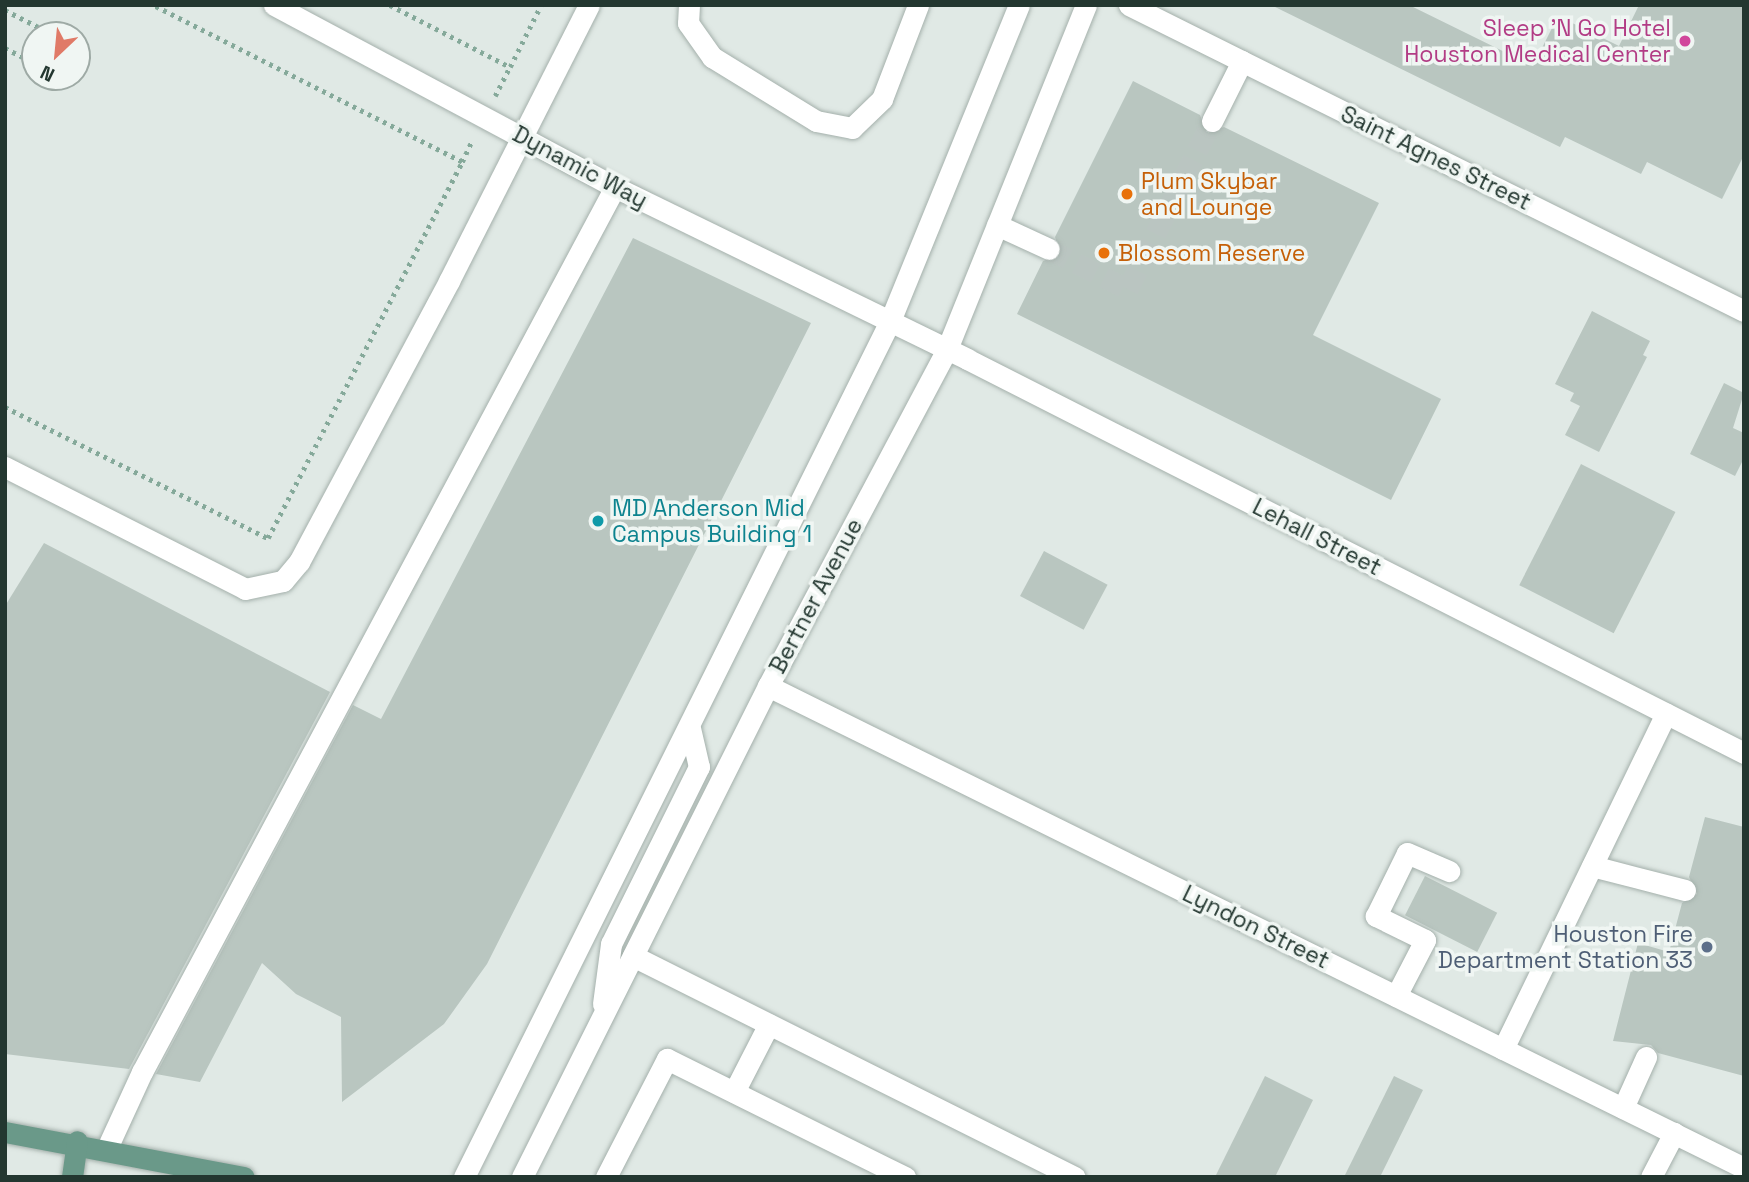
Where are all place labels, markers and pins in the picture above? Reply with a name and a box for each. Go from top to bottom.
place label: Sleep 'N Go Hotel Houston Medical Center [1404,14,1671,68]
marker: Sleep 'N Go Hotel Houston Medical Center [1677,33,1693,49]
place label: Plum Skybar and Lounge [1141,167,1277,221]
marker: Plum Skybar and Lounge [1119,186,1135,202]
place label: Blossom Reserve [1118,239,1305,267]
marker: Blossom Reserve [1096,245,1112,261]
place label: MD Anderson Mid Campus Building 1 [612,494,812,548]
marker: MD Anderson Mid Campus Building 1 [590,513,606,529]
place label: Houston Fire Department Station 33 [1438,920,1693,974]
marker: Houston Fire Department Station 33 [1699,939,1715,955]

